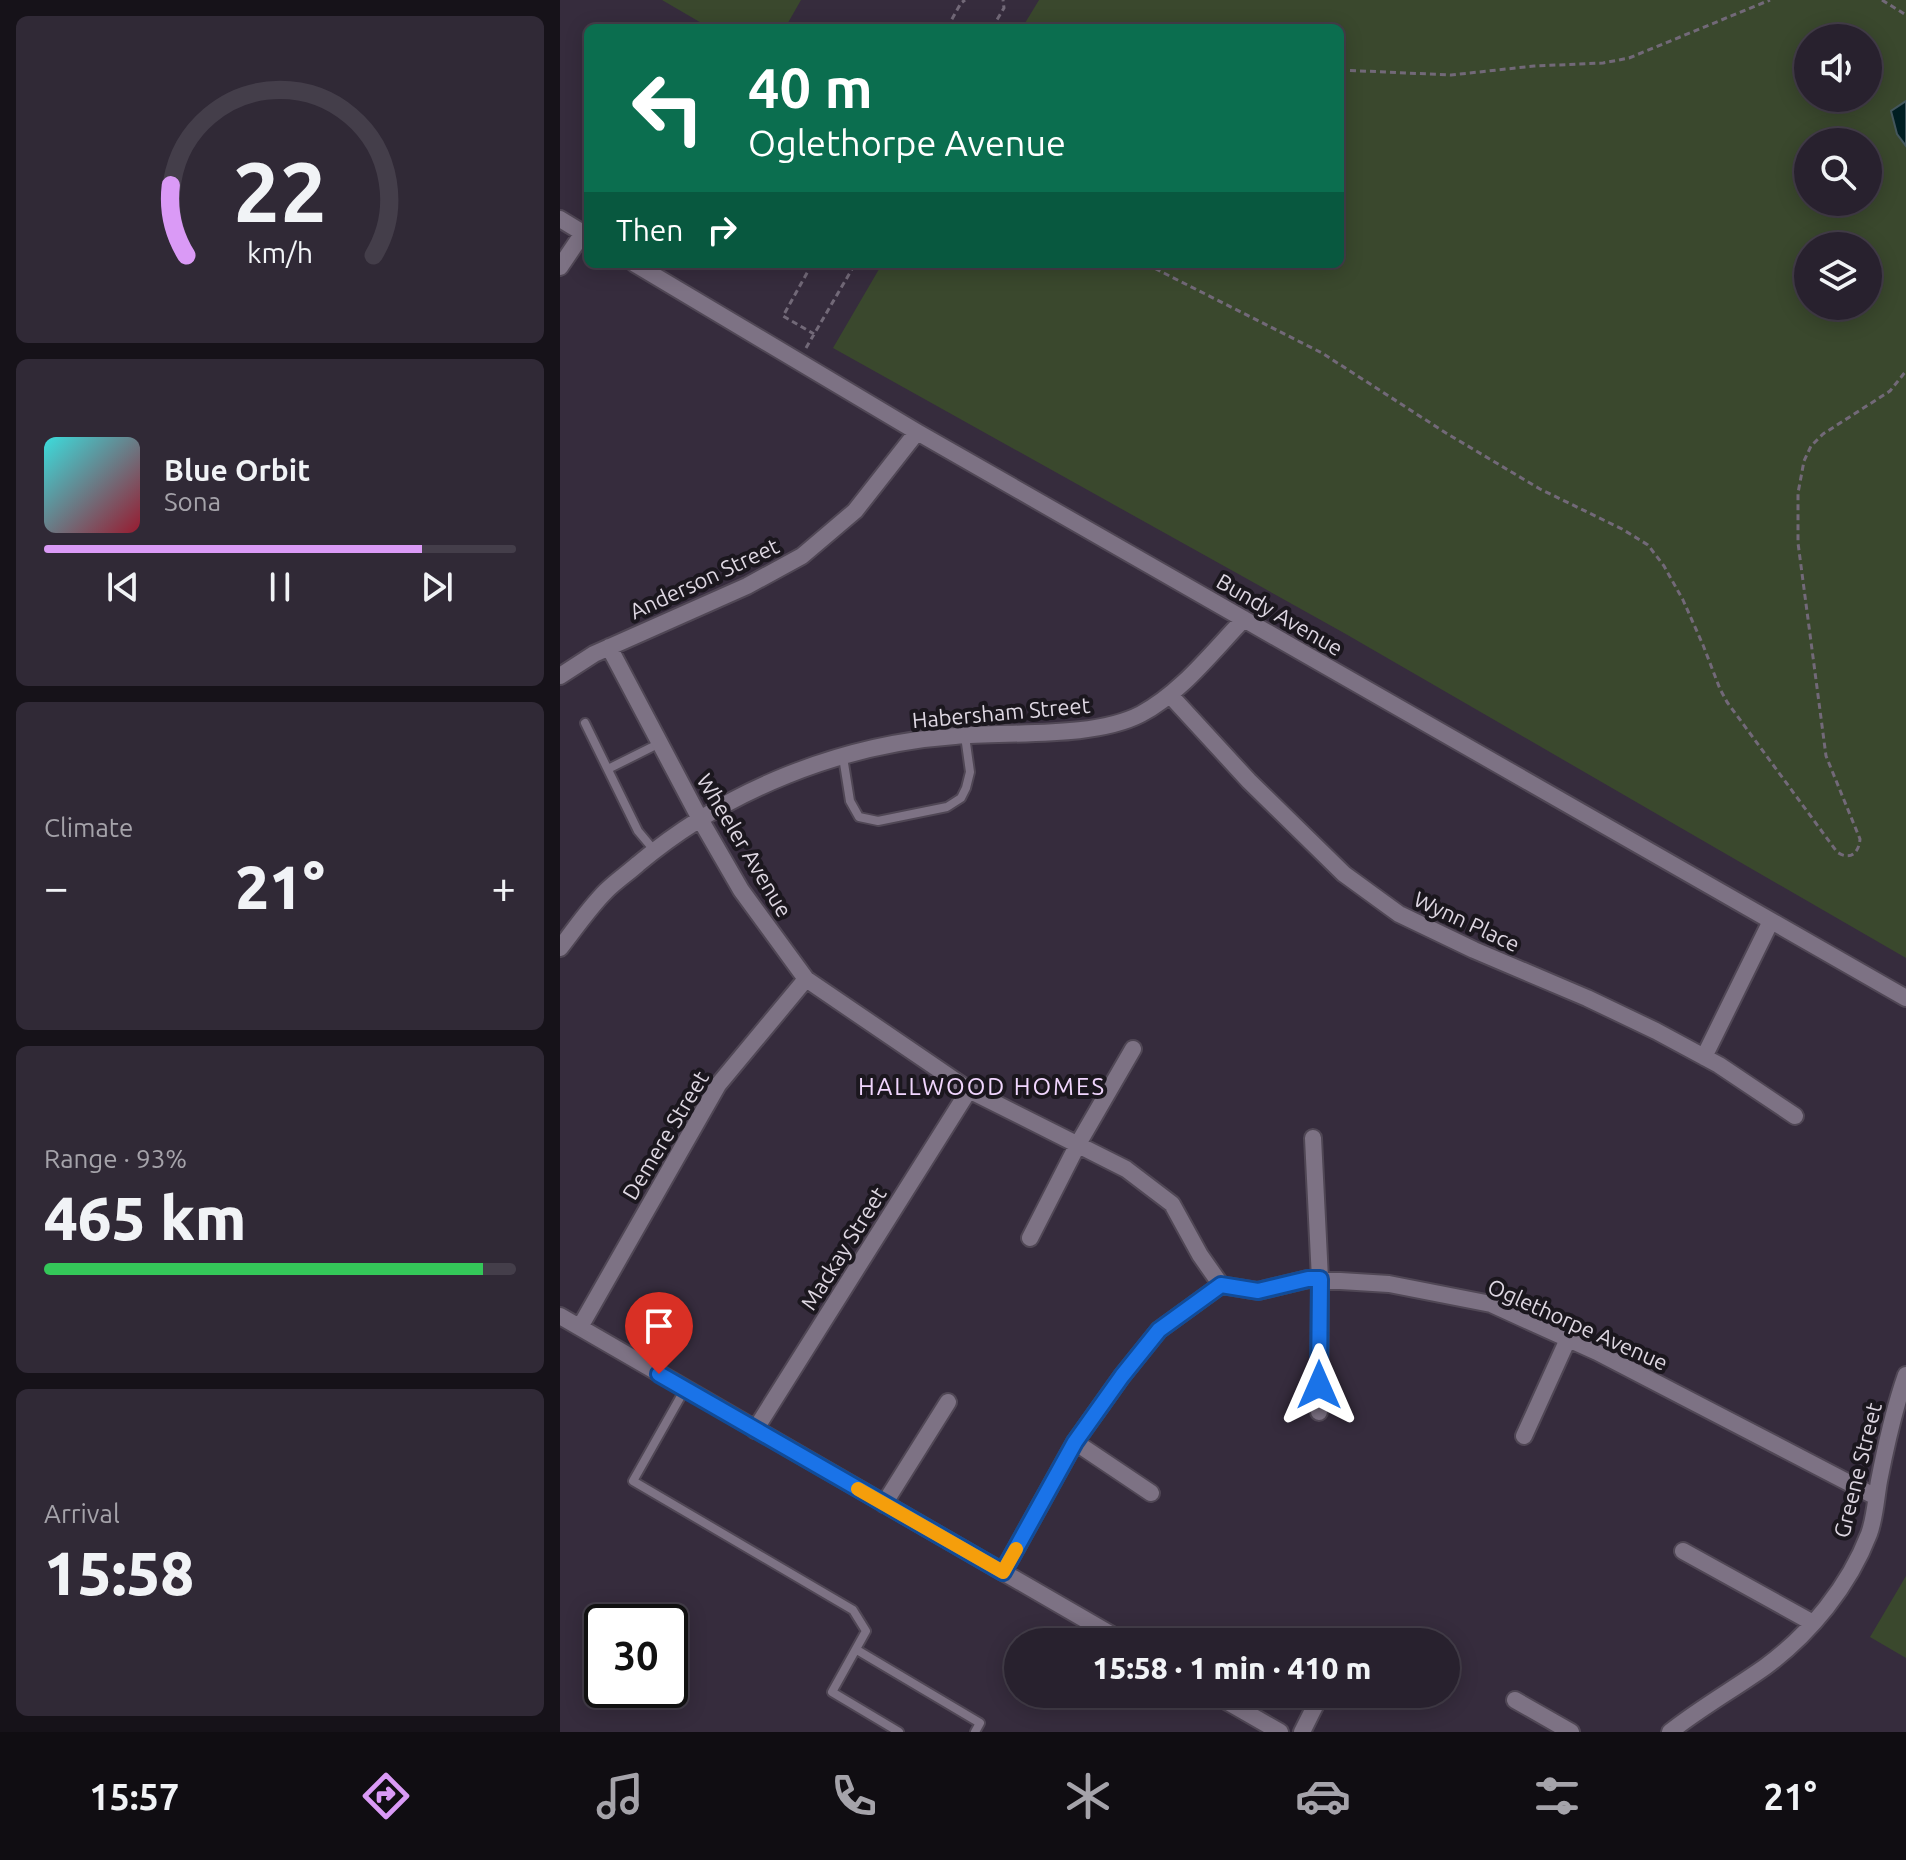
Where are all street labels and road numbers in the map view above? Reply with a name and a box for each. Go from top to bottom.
street label: Anderson Street [625,532,783,623]
street label: Bundy Avenue [1212,568,1348,660]
street label: Habersham Street [911,692,1092,732]
street label: Wheeler Avenue [692,769,798,921]
street label: Wynn Place [1410,886,1524,956]
street label: Demere Street [617,1066,713,1204]
street label: Mackay Street [795,1182,891,1314]
street label: Oglethorpe Avenue [1484,1273,1672,1375]
street label: Greene Street [1828,1400,1886,1540]

